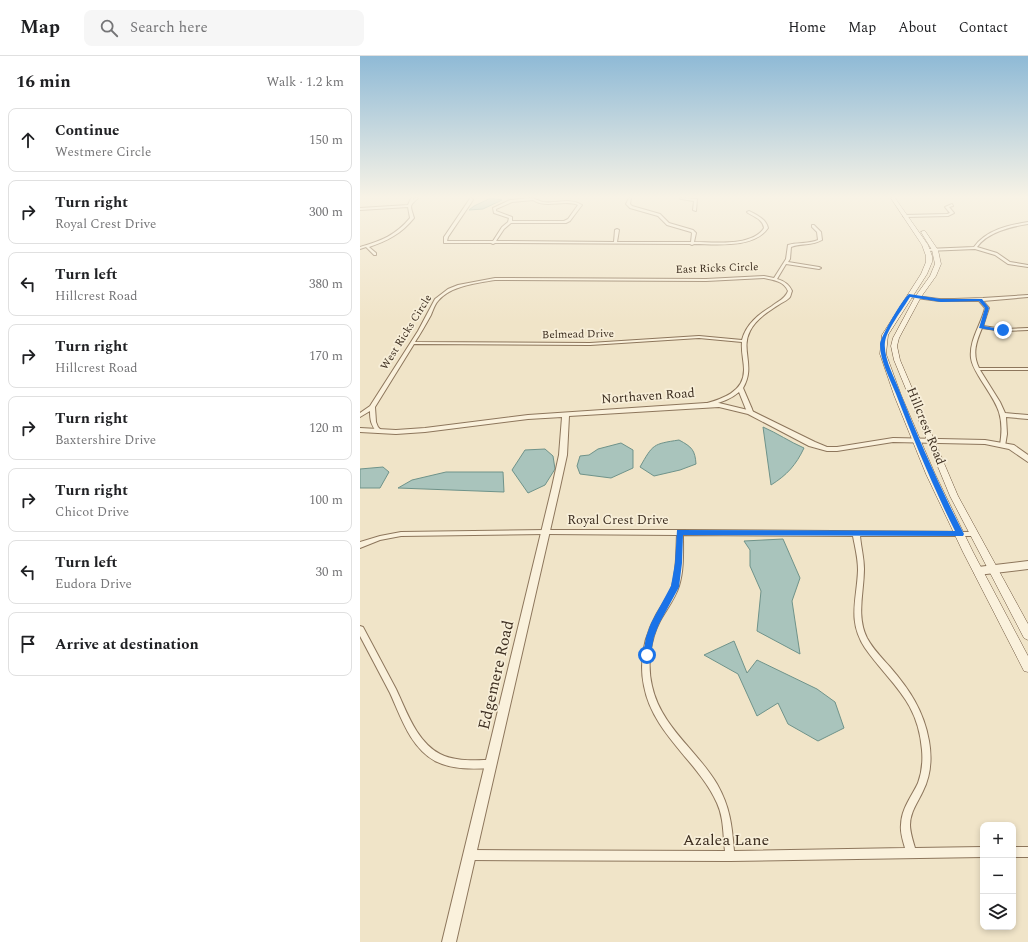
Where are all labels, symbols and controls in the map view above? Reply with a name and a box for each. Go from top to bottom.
search box [84,10,364,46]
text: Map [20,13,60,42]
text: Search here [130,16,208,39]
icon: search [98,17,120,39]
text: Home [788,17,826,38]
text: Map [848,17,876,38]
text: About [898,17,937,38]
text: Contact [959,17,1008,38]
text: 16 min [16,69,71,95]
text: Walk · 1.2 km [266,72,344,92]
text: Continue [55,119,120,142]
icon: ahead [17,129,39,151]
text: 150 m [309,130,343,150]
text: Westmere Circle [55,142,151,162]
text: Turn right [55,191,128,214]
icon: right [17,201,39,223]
text: 300 m [309,202,343,222]
text: Royal Crest Drive [55,214,156,234]
street label: East Ricks Circle [675,258,759,278]
text: Turn left [55,263,117,286]
icon: left [17,273,39,295]
text: 380 m [309,274,343,294]
text: Hillcrest Road [55,286,138,306]
street label: West Ricks Circle [376,291,436,373]
route end [994,321,1012,339]
street label: Belmead Drive [542,325,614,343]
text: Turn right [55,335,128,358]
icon: right [17,345,39,367]
text: 170 m [309,346,343,366]
text: Hillcrest Road [55,358,138,378]
street label: Northaven Road [601,383,695,409]
street label: Hillcrest Road [901,384,951,468]
text: Turn right [55,407,128,430]
icon: right [17,417,39,439]
text: 120 m [309,418,343,438]
text: Baxtershire Drive [55,430,156,450]
text: Turn right [55,479,128,502]
icon: right [17,489,39,511]
text: 100 m [309,490,343,510]
text: Chicot Drive [55,502,129,522]
street label: Royal Crest Drive [567,510,669,530]
text: Turn left [55,551,117,574]
icon: left [17,561,39,583]
text: 30 m [316,562,343,582]
text: Eudora Drive [55,574,132,594]
street label: Edgemere Road [472,618,520,732]
icon: arrive [17,633,39,655]
text: Arrive at destination [55,633,199,656]
route start [638,646,656,664]
map controls [980,822,1016,930]
button: + [980,822,1016,858]
street label: Azalea Lane [683,828,769,852]
button: − [980,858,1016,894]
button: layers [980,894,1016,930]

